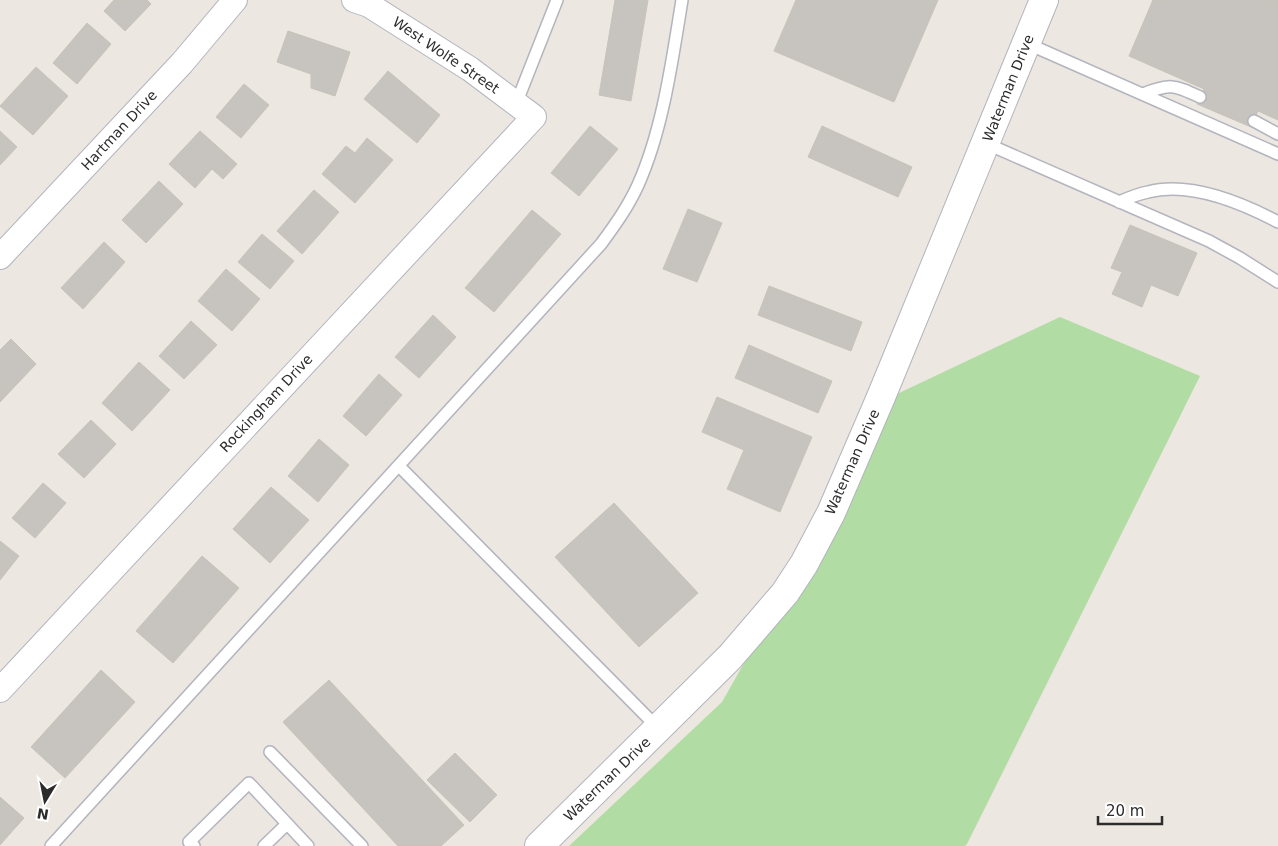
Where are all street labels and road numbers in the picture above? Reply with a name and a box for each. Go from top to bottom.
street label: West Wolfe Street [390,13,503,97]
street label: Waterman Drive [979,32,1037,144]
street label: Hartman Drive [78,87,160,173]
street label: Rockingham Drive [217,351,315,455]
street label: Waterman Drive [822,407,882,517]
street label: Waterman Drive [560,734,654,824]

